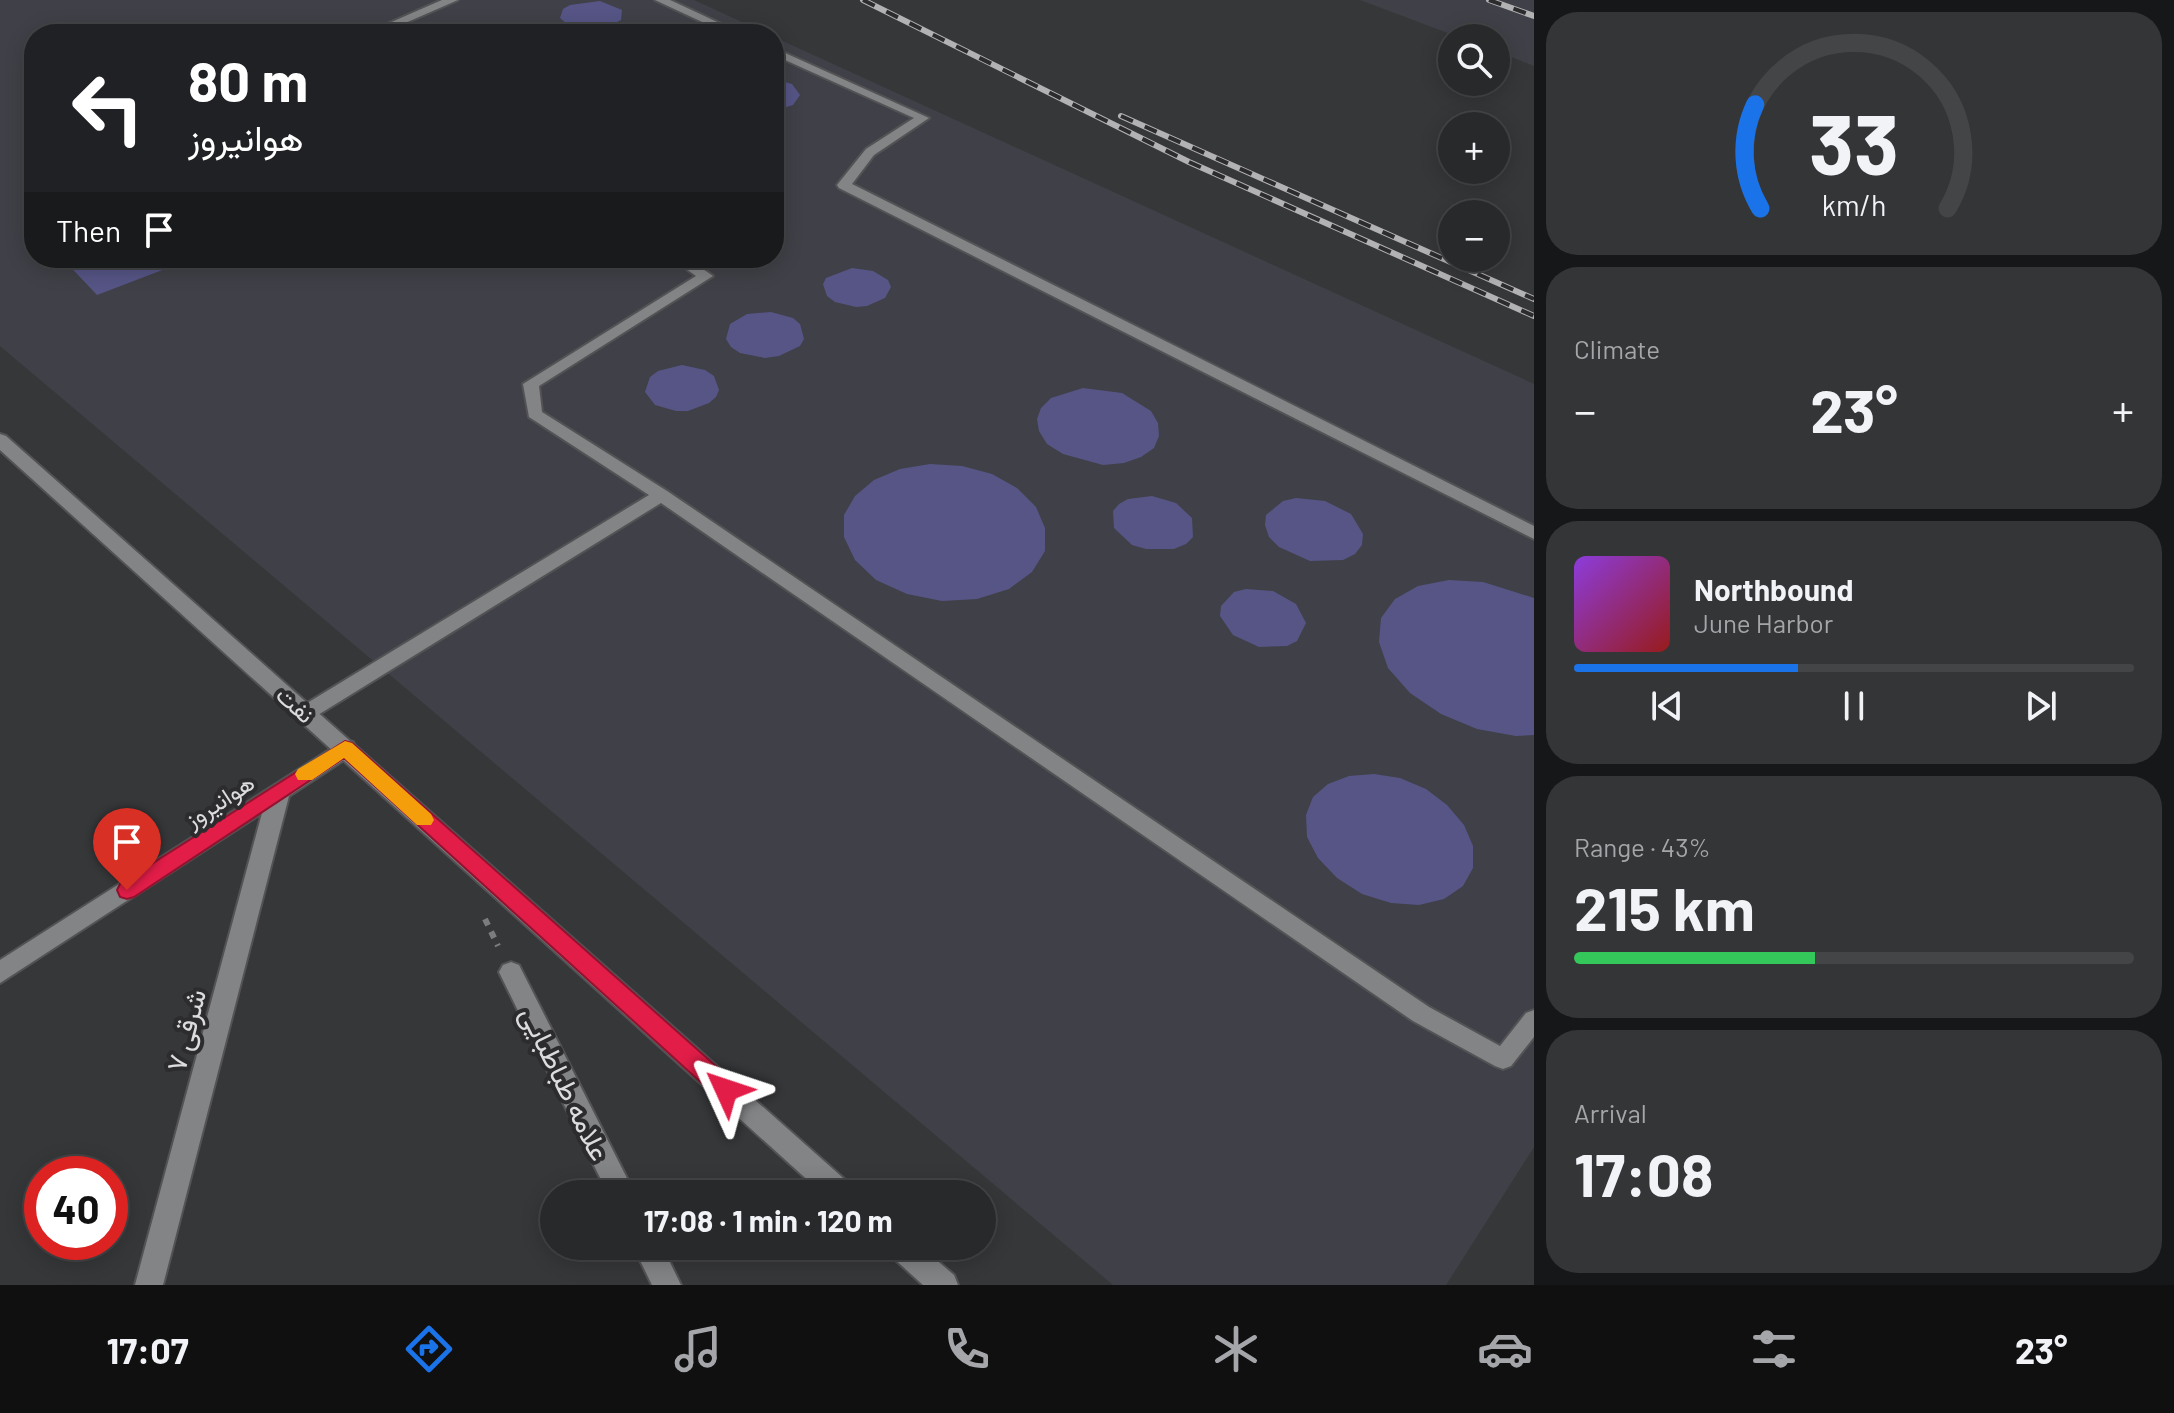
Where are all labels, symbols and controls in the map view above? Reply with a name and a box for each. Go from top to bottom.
map controls [1438,24,1510,272]
button: search [1438,24,1510,96]
text: 80 m [188,46,308,113]
icon: left [56,56,160,160]
text: 33 [1809,92,1899,192]
button: + [1438,112,1510,184]
text: هوانیروز [188,115,304,158]
text: km/h [1822,187,1886,222]
button: − [1438,200,1510,272]
icon: arrive [137,208,181,252]
text: Then [56,212,121,248]
text: Climate [1574,333,1660,364]
text: 23° [1810,373,1898,445]
text: − [1574,383,1596,436]
text: + [2112,383,2134,436]
text: Northbound [1694,571,1853,607]
text: June Harbor [1694,607,1833,638]
street label: نفت [271,679,321,729]
icon: previous [1645,684,1689,728]
icon: pause [1832,684,1876,728]
icon: next [2019,684,2063,728]
street label: هوانیروز [178,767,260,835]
pin [93,808,161,890]
icon: arrive [105,820,149,864]
text: Range · 43% [1574,831,1711,862]
text: 215 km [1574,871,1755,943]
street label: ۷ شرقی [158,985,214,1076]
street label: علامه طباطبایی [513,1000,618,1166]
position arrow [684,1048,768,1132]
text: Arrival [1574,1097,1647,1128]
text: 17:08 [1574,1137,1714,1209]
speed limit sign: 40 [24,1156,128,1260]
text: 17:08 · 1 min · 120 m [643,1202,893,1238]
icon: directions [401,1321,457,1377]
icon: music [670,1321,726,1377]
icon: phone [939,1321,995,1377]
icon: climate [1208,1321,1264,1377]
icon: car [1477,1321,1533,1377]
icon: filters [1746,1321,1802,1377]
text: 17:07 [106,1328,189,1371]
text: 23° [2015,1328,2068,1371]

